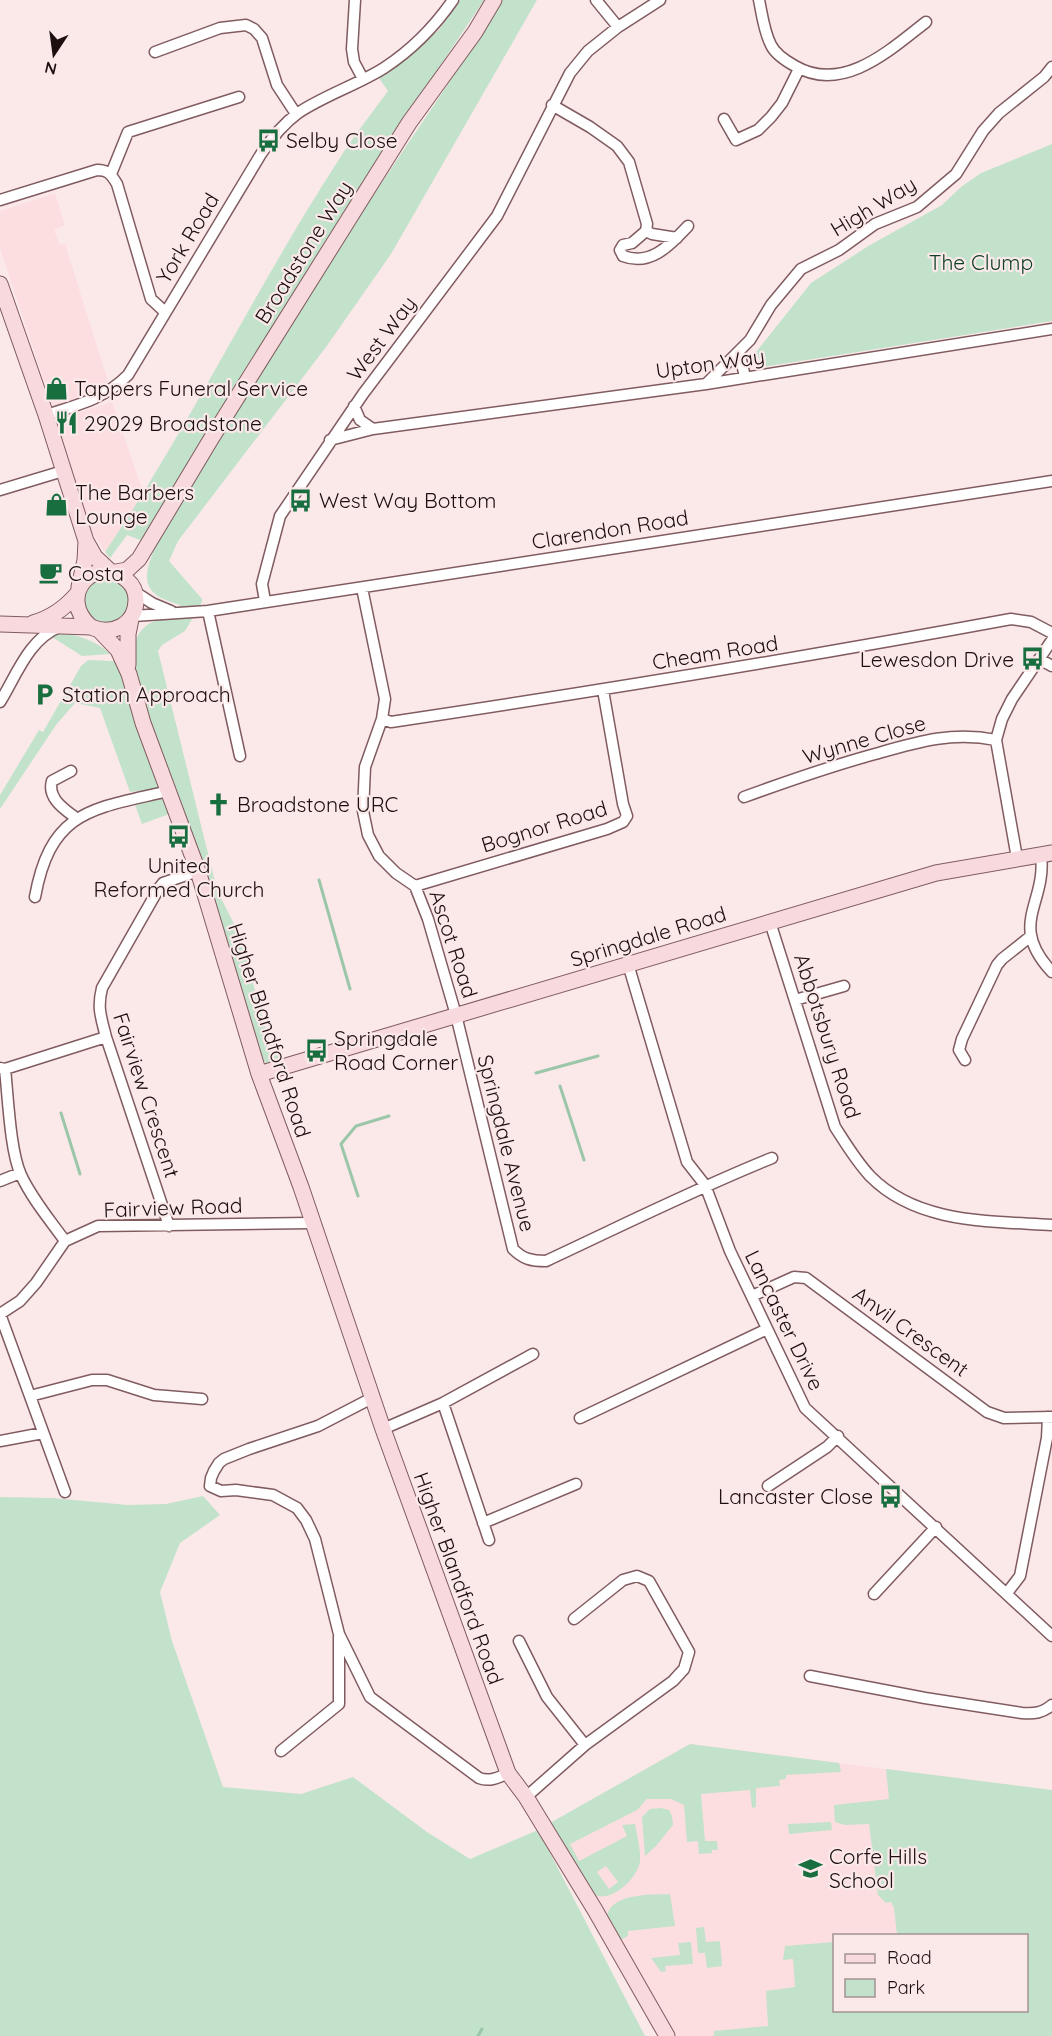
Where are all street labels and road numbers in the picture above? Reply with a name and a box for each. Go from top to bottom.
street label: High Way [826,170,920,242]
street label: Broadstone Way [249,176,357,328]
street label: York Road [150,188,224,288]
street label: West Way [341,291,421,385]
street label: Upton Way [654,342,766,384]
street label: Clarendon Road [530,504,690,554]
street label: Cheam Road [650,629,780,675]
street label: Wynne Close [799,709,929,769]
street label: Bognor Road [478,795,610,857]
street label: Ascot Road [424,887,484,1001]
street label: Springdale Road [567,900,729,972]
street label: Higher Blandford Road [223,919,317,1141]
street label: Abbotsbury Road [789,950,867,1122]
street label: Fairview Crescent [108,1009,186,1181]
street label: Springdale Avenue [472,1052,542,1234]
street label: Fairview Road [103,1192,243,1222]
street label: Lancaster Drive [740,1246,830,1394]
street label: Anvil Crescent [848,1280,974,1382]
street label: Higher Blandford Road [408,1468,510,1688]

